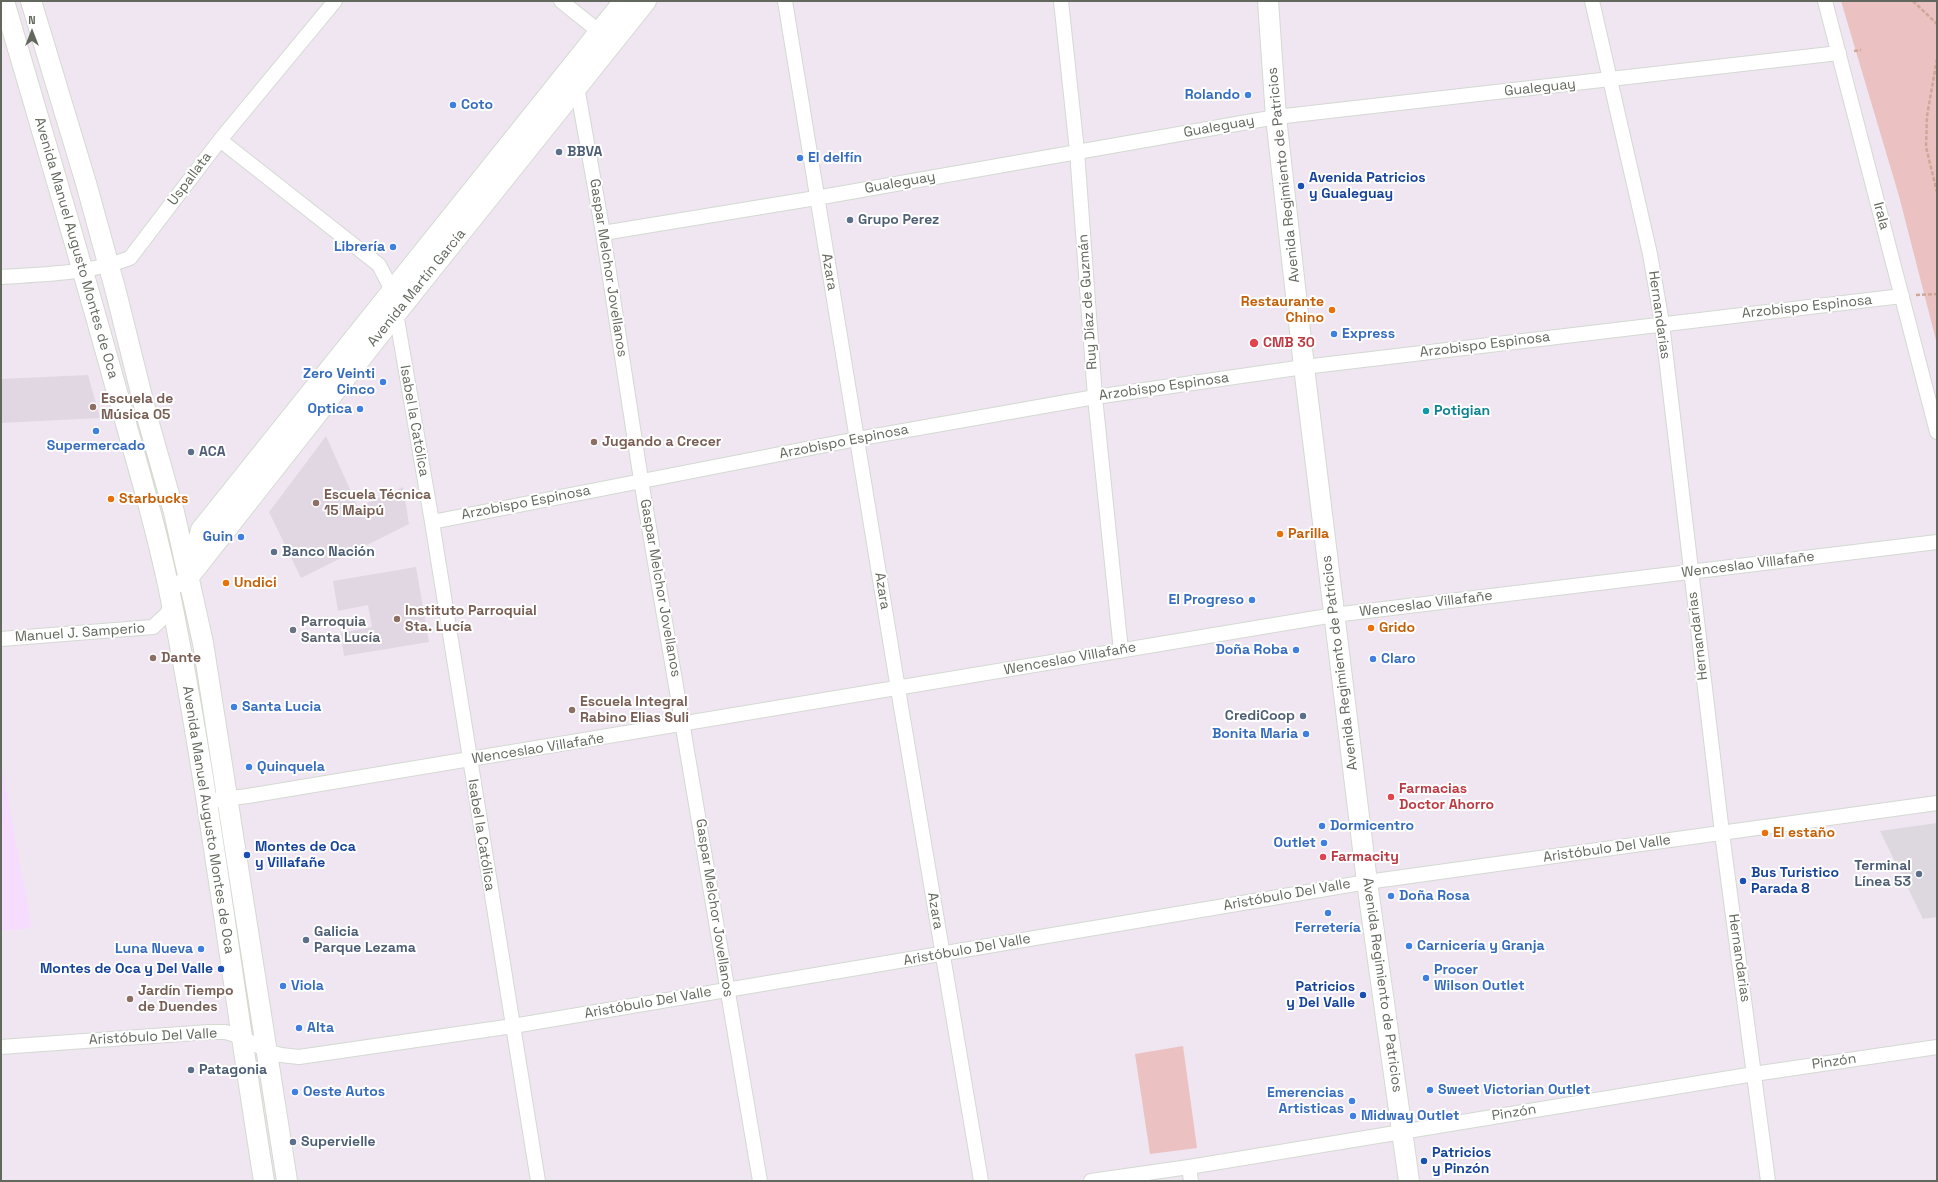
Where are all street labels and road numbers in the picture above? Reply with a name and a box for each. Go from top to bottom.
street label: Avenida Regimiento de Patricios [1264,66,1304,284]
street label: Gualeguay [1504,76,1576,100]
street label: Gualeguay [1182,113,1256,141]
street label: Avenida Manuel Augusto Montes de Oca [31,115,121,381]
street label: Uspallata [164,149,216,209]
street label: Gualeguay [863,169,937,197]
street label: Gaspar Melchor Jovellanos [586,178,630,358]
street label: Irala [1869,200,1893,232]
street label: Avenida Martín García [364,226,470,350]
street label: Ruy Díaz de Guzmán [1075,234,1101,370]
street label: Azara [817,252,841,292]
street label: Hernandarias [1644,270,1674,360]
street label: Arzobispo Espinosa [1741,292,1873,322]
street label: Arzobispo Espinosa [1419,329,1551,361]
street label: Isabel la Católica [396,364,432,478]
street label: Arzobispo Espinosa [1098,370,1230,404]
street label: Arzobispo Espinosa [778,421,910,463]
street label: Arzobispo Espinosa [460,482,592,524]
street label: Gaspar Melchor Jovellanos [636,498,684,678]
street label: Wenceslao Villafañe [1680,548,1816,582]
street label: Avenida Regimiento de Patricios [1318,554,1362,772]
street label: Azara [871,571,893,611]
street label: Wenceslao Villafañe [1358,587,1494,621]
street label: Hernandarias [1684,591,1712,681]
street label: Manuel J. Samperio [14,620,146,646]
street label: Wenceslao Villafañe [1003,639,1137,679]
street label: Avenida Manuel Augusto Montes de Oca [178,685,238,955]
street label: Wenceslao Villafañe [470,730,606,768]
street label: Isabel la Católica [464,778,498,892]
street label: Gaspar Melchor Jovellanos [692,818,736,998]
street label: Aristóbulo Del Valle [1542,832,1672,866]
street label: Aristóbulo Del Valle [1222,876,1352,914]
street label: Avenida Regimiento de Patricios [1359,877,1405,1093]
street label: Azara [923,891,947,931]
street label: Hernandarias [1724,913,1754,1003]
street label: Aristóbulo Del Valle [902,931,1032,969]
street label: Aristóbulo Del Valle [583,984,713,1022]
street label: Aristóbulo Del Valle [88,1025,218,1049]
street label: Pinzón [1811,1051,1857,1073]
street label: Pinzón [1491,1101,1537,1125]

